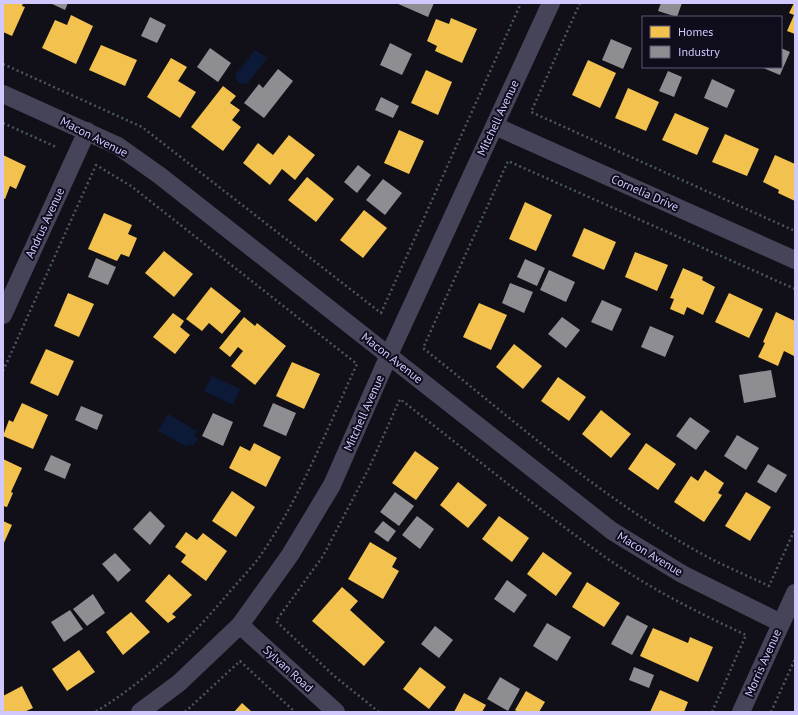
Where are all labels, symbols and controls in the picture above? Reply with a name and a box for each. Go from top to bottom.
legend [642,16,782,68]
text: Homes [678,24,713,39]
text: Industry [678,44,720,59]
street label: Mitchell Avenue [473,77,522,158]
street label: Macon Avenue [58,113,131,160]
street label: Cornelia Drive [609,171,681,214]
street label: Andrus Avenue [22,185,67,260]
street label: Macon Avenue [359,329,426,386]
street label: Mitchell Avenue [340,372,387,453]
street label: Macon Avenue [615,528,686,579]
street label: Morris Avenue [741,627,784,699]
street label: Sylvan Road [260,642,317,695]

